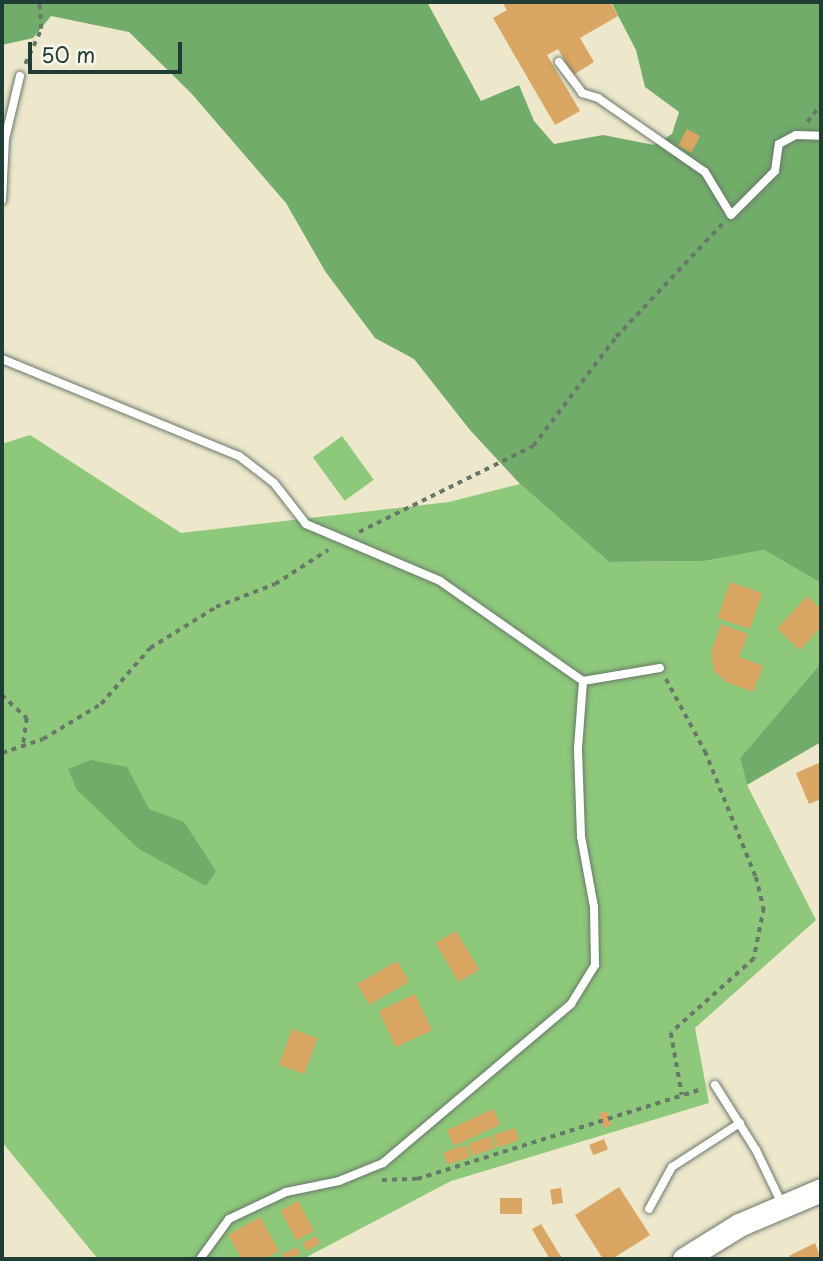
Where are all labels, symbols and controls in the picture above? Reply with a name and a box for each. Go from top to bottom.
scale bar [32,28,186,72]
text: 50 m [41,38,95,70]

